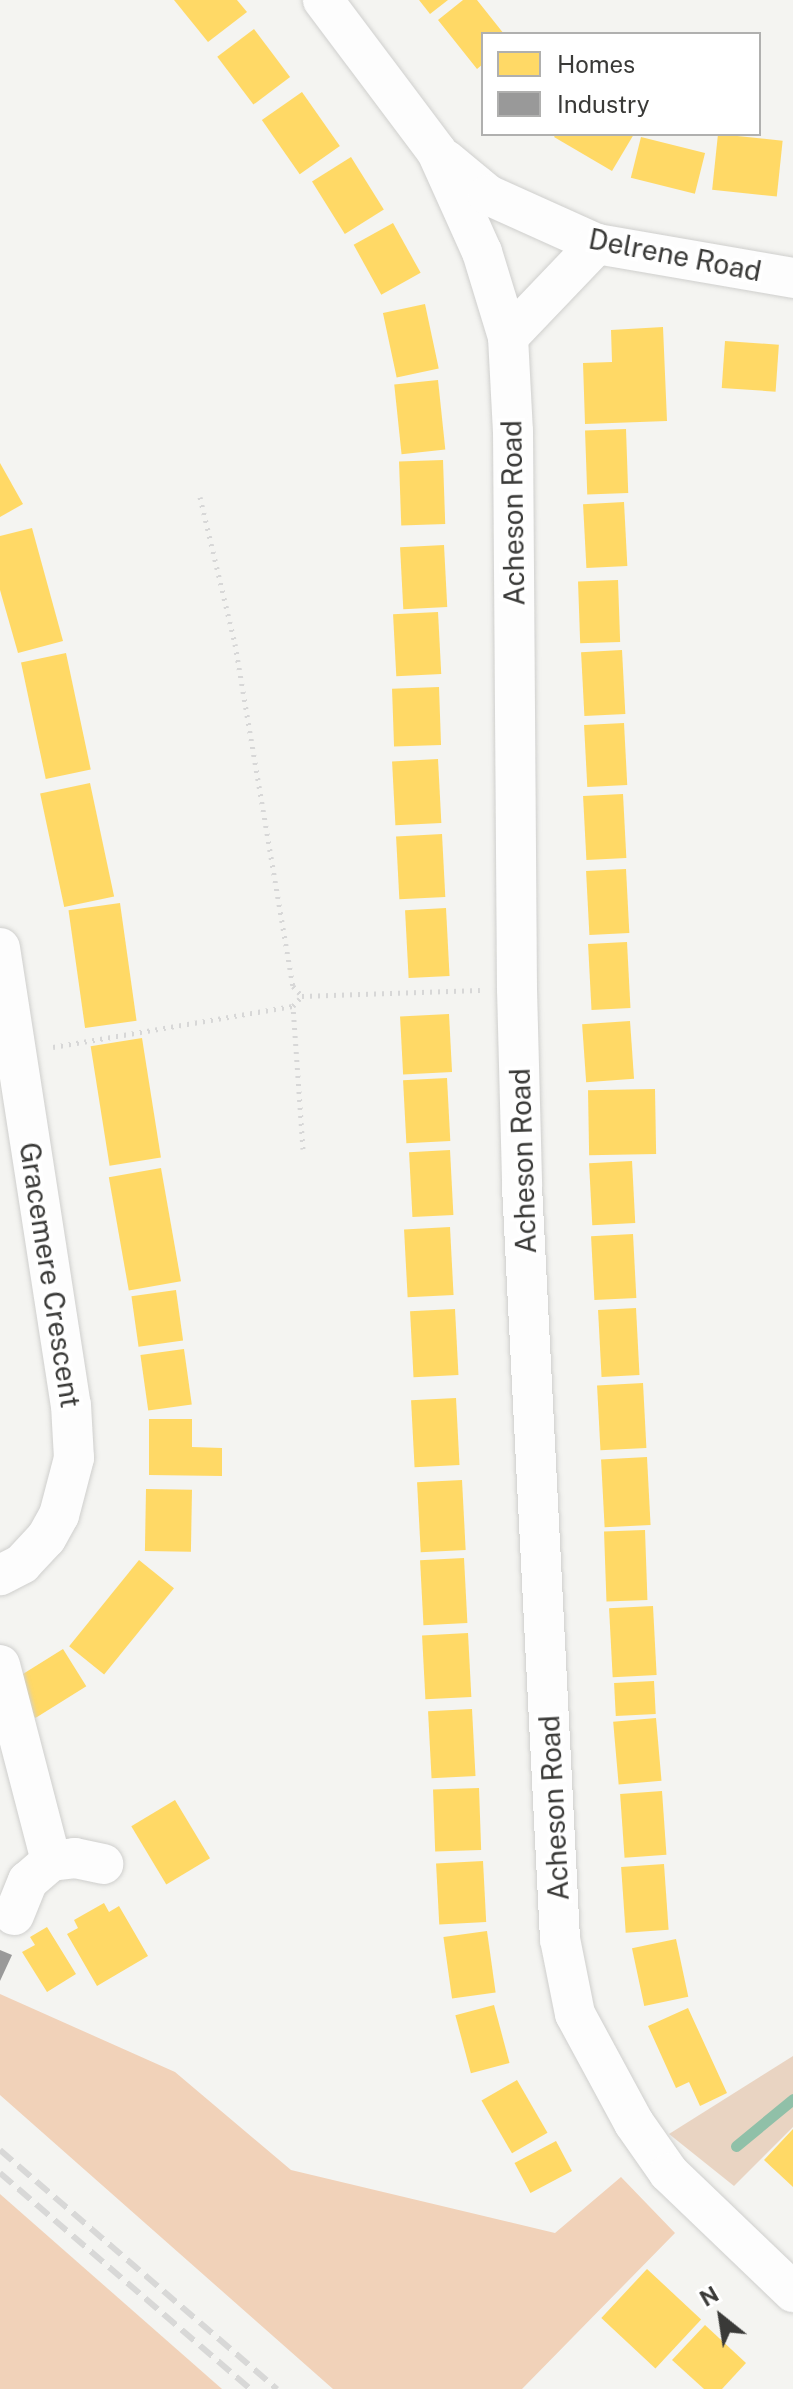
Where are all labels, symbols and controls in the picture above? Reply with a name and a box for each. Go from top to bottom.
legend [481,32,761,136]
text: Homes [557,50,635,78]
text: Industry [557,90,650,118]
street label: Delrene Road [586,222,764,288]
street label: Acheson Road [495,420,531,606]
street label: Acheson Road [503,1068,543,1254]
street label: Gracemere Crescent [12,1140,88,1410]
street label: Acheson Road [532,1714,576,1902]
north arrow [681,2277,761,2357]
text: N [695,2281,723,2312]

